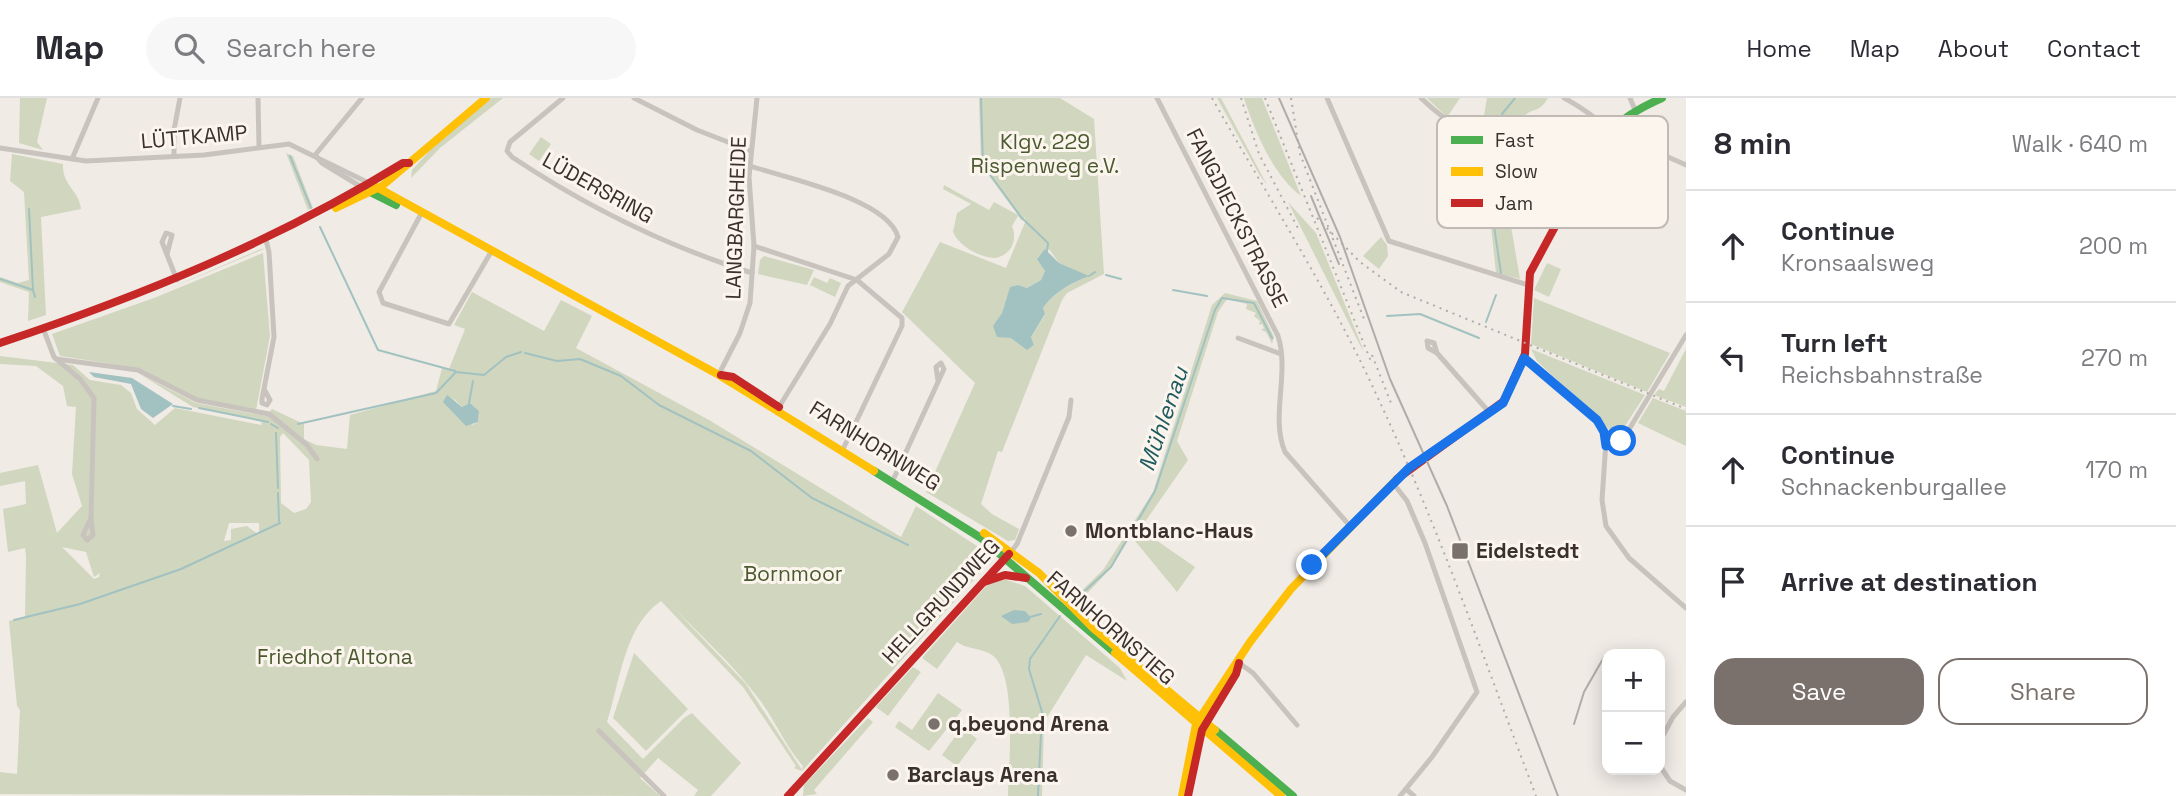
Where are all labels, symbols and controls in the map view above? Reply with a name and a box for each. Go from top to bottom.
search box [146,17,636,80]
text: Map [35,27,104,69]
icon: search [170,29,208,67]
text: Search here [226,31,376,65]
text: Home [1746,33,1812,64]
text: Map [1850,33,1900,64]
text: About [1938,33,2009,64]
text: Contact [2047,33,2141,64]
legend [1437,116,1668,228]
street label: LÜTTKAMP [140,118,248,155]
street label: FANGDIECKSTRASSE [1181,124,1294,312]
text: 8 min [1714,124,1792,163]
park label: Klgv. 229 Rispenweg e.V. [971,128,1119,179]
text: Fast [1495,128,1535,153]
text: Walk · 640 m [2012,129,2148,159]
street label: LANGBARGHEIDE [719,136,752,300]
street label: LÜDERSRING [538,146,659,229]
text: Slow [1495,159,1538,184]
text: Jam [1495,191,1533,216]
text: Continue [1781,214,1895,248]
icon: ahead [1714,227,1752,265]
text: 200 m [2079,231,2148,261]
text: Kronsaalsweg [1781,248,1934,278]
text: Turn left [1781,326,1888,360]
icon: left [1714,339,1752,377]
text: 270 m [2081,343,2148,373]
text: Reichsbahnstraße [1781,360,1983,390]
water label: Mühlenau [1131,362,1195,475]
street label: FARNHORNWEG [805,394,946,497]
route start [1605,425,1636,456]
text: Continue [1781,438,1895,472]
icon: ahead [1714,451,1752,489]
text: 170 m [2085,455,2148,485]
text: Schnackenburgallee [1781,472,2007,502]
place label: Montblanc-Haus [1085,517,1254,544]
marker: Montblanc-Haus [1063,523,1079,539]
street label: HELLGRUNDWEG [876,533,1005,669]
place label: Eidelstedt [1476,537,1579,564]
marker: Eidelstedt [1450,541,1470,561]
route end [1296,549,1327,580]
park label: Bornmoor [743,560,843,587]
icon: arrive [1714,563,1752,601]
street label: FARNHORNSTIEG [1042,565,1181,691]
text: Arrive at destination [1781,565,2038,599]
park label: Friedhof Altona [257,643,413,670]
map controls [1602,649,1665,775]
button: + [1602,649,1665,712]
button: Save [1714,658,1924,725]
button: Share [1938,658,2148,725]
place label: q.beyond Arena [948,710,1109,737]
button: − [1602,712,1665,775]
marker: q.beyond Arena [926,716,942,732]
place label: Barclays Arena [907,761,1058,788]
marker: Barclays Arena [885,767,901,783]

